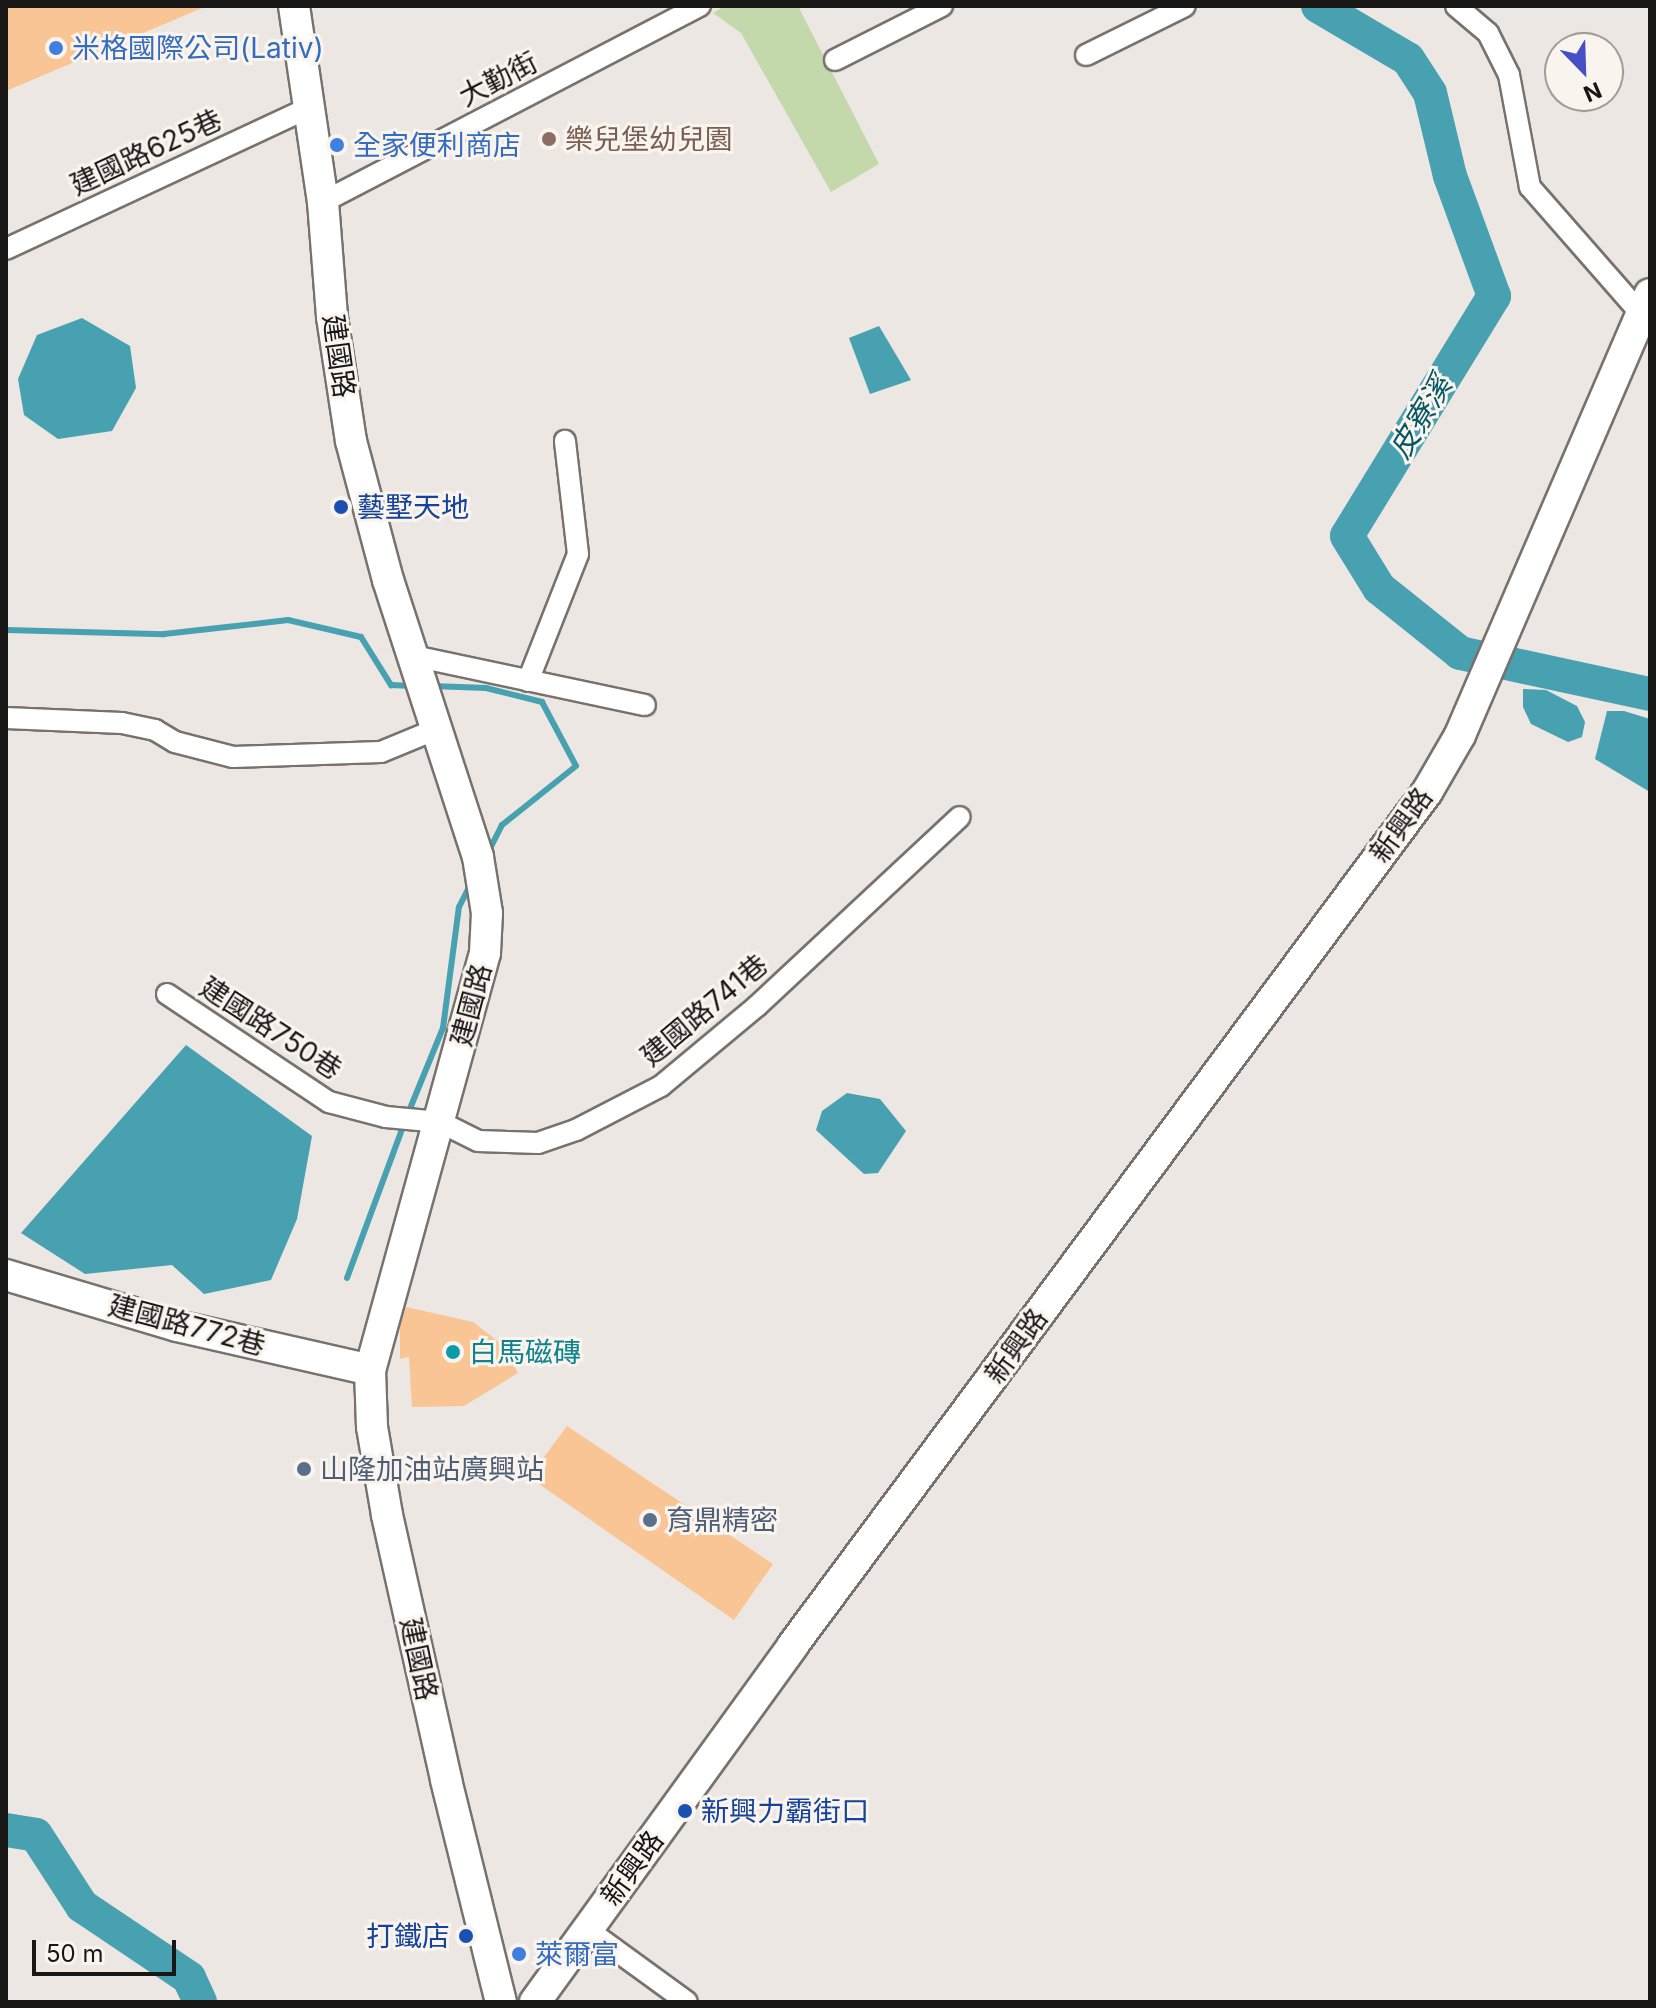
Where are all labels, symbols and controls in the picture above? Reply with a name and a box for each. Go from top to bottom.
place label: 米格國際公司(Lativ) [72,31,324,65]
north arrow [1544,32,1624,112]
marker: 米格國際公司(Lativ) [47,39,65,57]
street label: 大勤街 [453,45,543,113]
text: N [1580,77,1605,107]
street label: 建國路625巷 [65,102,227,202]
place label: 樂兒堡幼兒園 [565,122,733,156]
place label: 全家便利商店 [353,128,521,162]
marker: 樂兒堡幼兒園 [540,130,558,148]
marker: 全家便利商店 [328,136,346,154]
street label: 建國路 [317,312,361,400]
water label: 皮寮溪 [1381,369,1459,465]
place label: 藝墅天地 [357,490,469,524]
marker: 藝墅天地 [332,498,350,516]
street label: 新興路 [1363,781,1439,869]
street label: 建國路741巷 [634,947,774,1073]
street label: 建國路 [444,960,498,1050]
street label: 建國路750巷 [194,970,348,1086]
street label: 建國路772巷 [105,1288,269,1362]
street label: 新興路 [978,1302,1054,1390]
place label: 白馬磁磚 [469,1335,581,1369]
marker: 白馬磁磚 [444,1343,462,1361]
place label: 山隆加油站廣興站 [320,1452,544,1486]
marker: 山隆加油站廣興站 [295,1460,313,1478]
place label: 育鼎精密 [666,1503,778,1537]
marker: 育鼎精密 [641,1511,659,1529]
street label: 建國路 [394,1614,444,1704]
place label: 新興力霸街口 [701,1794,869,1828]
marker: 新興力霸街口 [676,1802,694,1820]
street label: 新興路 [594,1824,670,1912]
place label: 打鐵店 [366,1919,450,1953]
scale bar [36,1924,180,1974]
marker: 打鐵店 [457,1927,475,1945]
place label: 萊爾富 [535,1937,619,1971]
text: 50 m [46,1939,104,1968]
marker: 萊爾富 [510,1945,528,1963]

